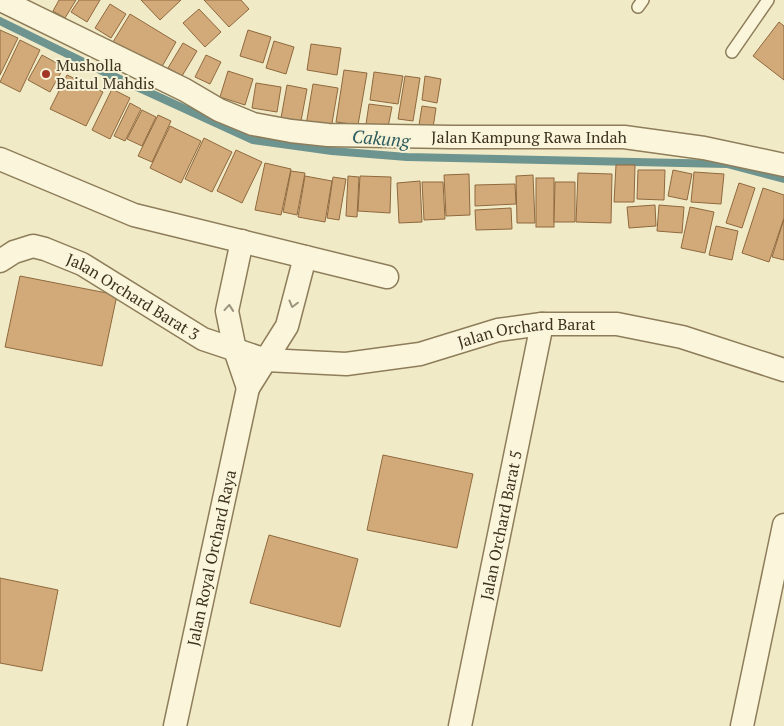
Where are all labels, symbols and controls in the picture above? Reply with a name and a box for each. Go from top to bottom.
place label: Musholla Baitul Mahdis [56,54,155,94]
marker: Musholla Baitul Mahdis [40,68,52,80]
water label: Cakung [351,124,412,153]
street label: Jalan Kampung Rawa Indah [431,126,628,148]
street label: Jalan Orchard Barat 3 [63,248,204,345]
one-way arrow [288,300,299,309]
one-way arrow [223,303,234,311]
street label: Jalan Orchard Barat [455,313,596,353]
street label: Jalan Orchard Barat 5 [475,448,527,602]
street label: Jalan Royal Orchard Raya [182,468,241,648]

